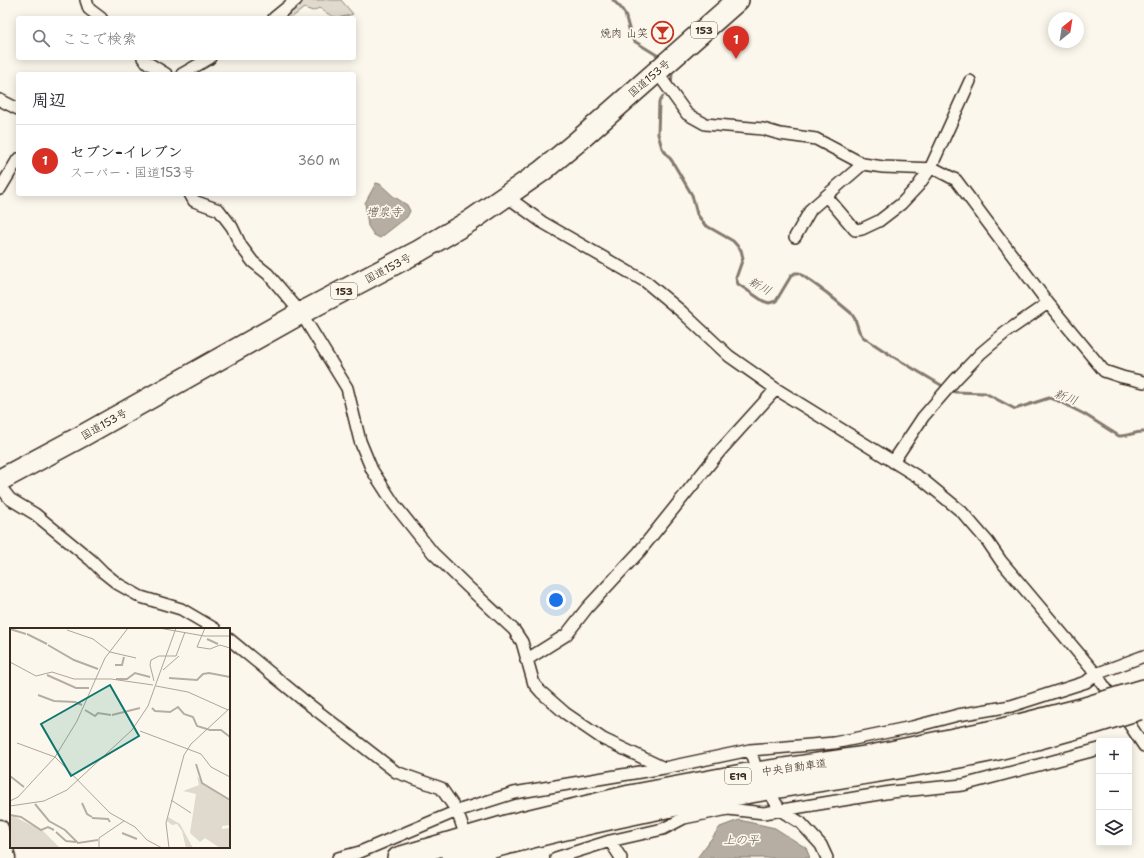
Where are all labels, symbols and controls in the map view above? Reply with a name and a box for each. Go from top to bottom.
north arrow [1048,12,1084,48]
search box [16,16,356,60]
bar icon: 焼肉 山笑 [650,20,676,46]
road number: 153 [691,22,717,38]
place label: 焼肉 山笑 [600,26,648,41]
pin: 1 [723,26,749,59]
icon: search [30,27,52,49]
text: ここで検索 [62,29,137,49]
street label: 国道153号 [625,56,674,101]
text: 周辺 [32,89,66,111]
text: セブン-イレブン [70,142,183,162]
text: 1 [42,152,48,169]
text: 360 m [298,152,340,169]
text: スーパー · 国道153号 [70,164,195,181]
water label: 増泉寺 [366,204,403,220]
street label: 国道153号 [362,250,414,287]
water label: 新川 [746,273,774,299]
road number: 153 [331,283,357,299]
water label: 新川 [1052,385,1080,409]
street label: 国道153号 [78,405,130,444]
your location [546,590,566,610]
inset map [10,628,230,848]
map controls [1096,738,1132,846]
button: + [1096,738,1132,774]
street label: 中央自動車道 [760,755,828,780]
road number: E19 [725,768,751,784]
button: − [1096,774,1132,810]
button: layers [1096,810,1132,846]
water label: 上の平 [723,832,760,848]

